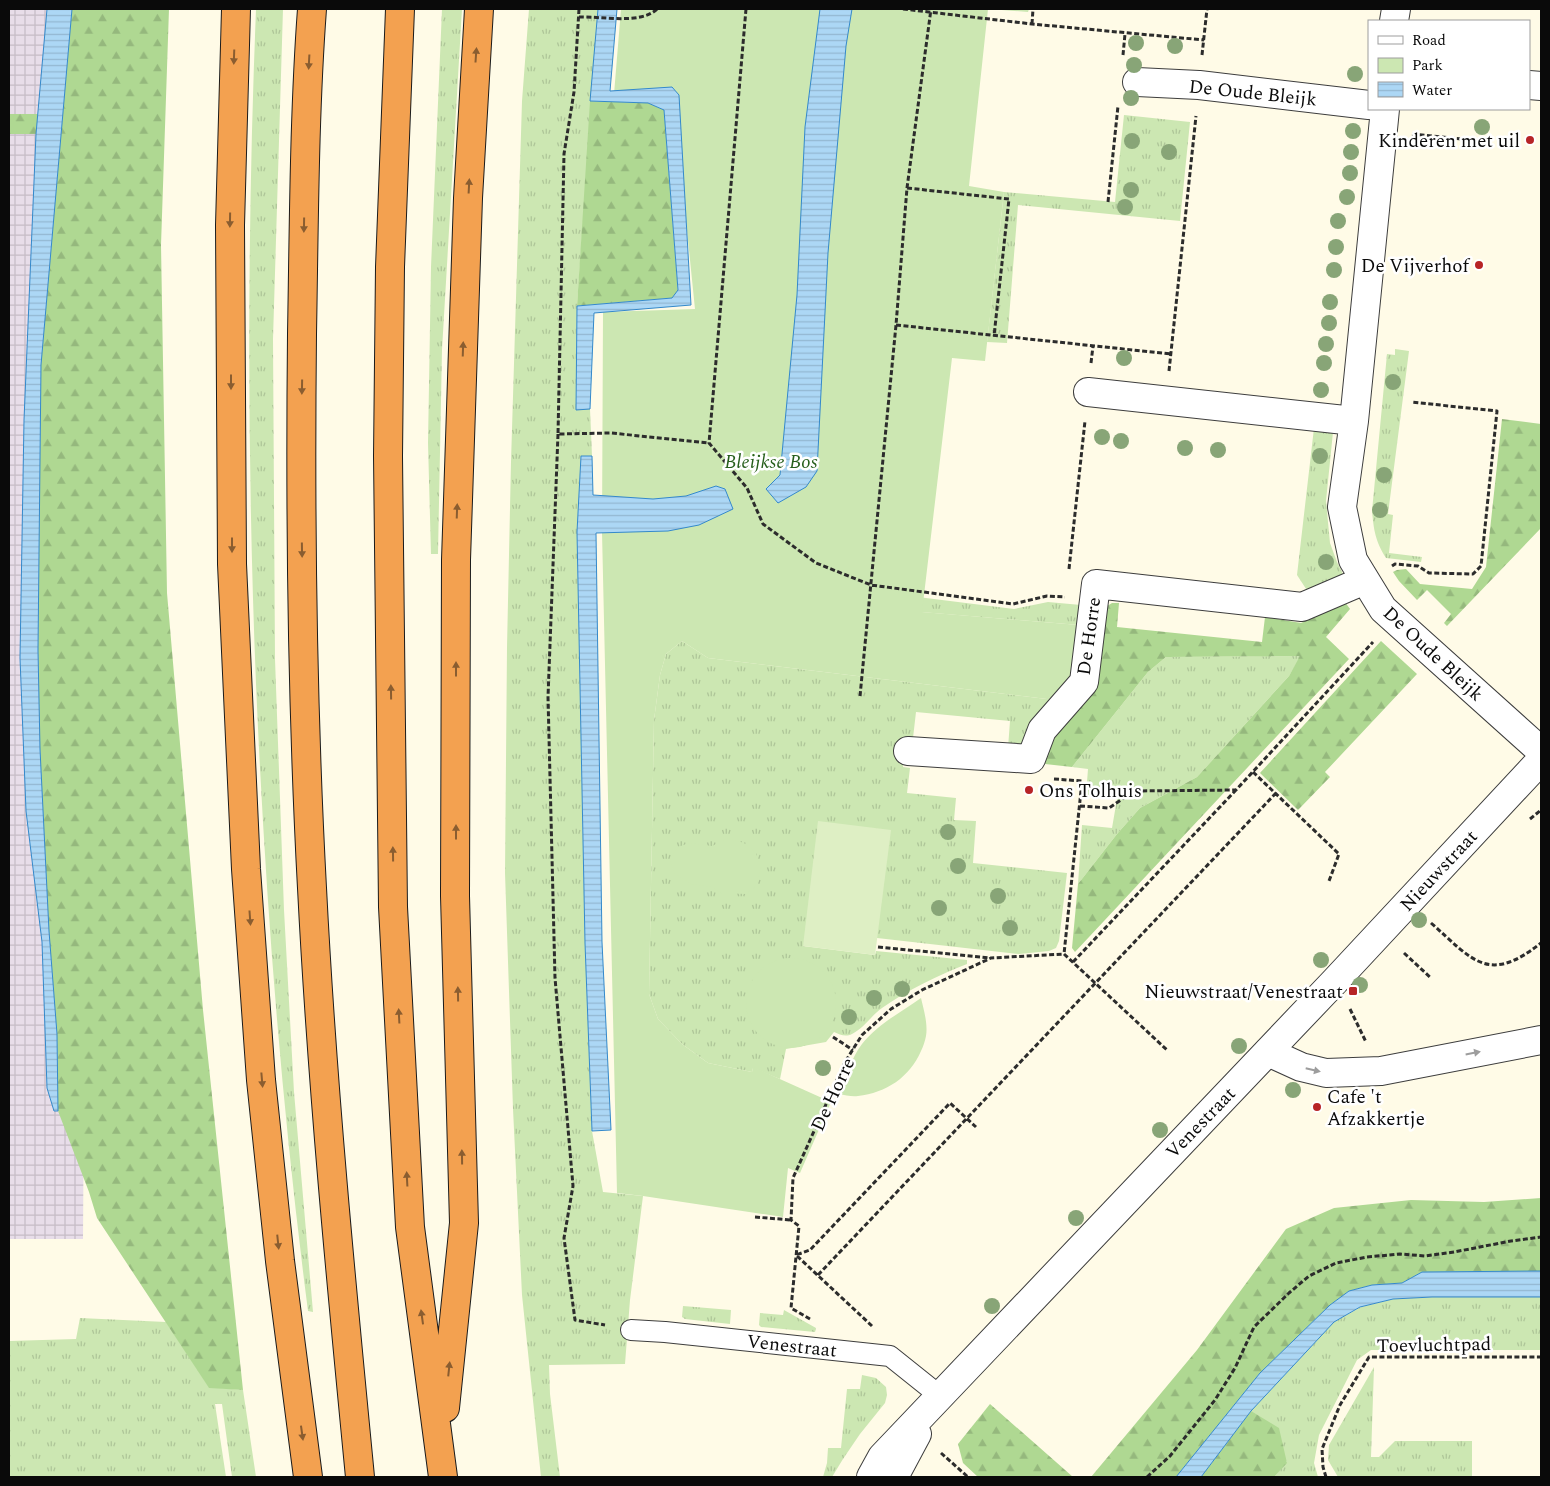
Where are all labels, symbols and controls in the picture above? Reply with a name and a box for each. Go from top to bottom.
legend [1368,20,1530,110]
text: Road [1412,29,1446,52]
one-way arrow [473,46,481,62]
one-way arrow [230,50,238,66]
one-way arrow [305,54,313,70]
text: Park [1412,54,1443,77]
street label: De Oude Bleijk [1187,72,1319,115]
text: Water [1412,79,1452,102]
place label: Kinderen met uil [1378,127,1520,156]
marker: Kinderen met uil [1524,134,1536,146]
one-way arrow [465,178,473,194]
one-way arrow [226,212,234,228]
one-way arrow [300,217,308,233]
place label: De Vijverhof [1361,252,1470,281]
marker: De Vijverhof [1473,259,1485,271]
one-way arrow [459,341,467,357]
one-way arrow [227,375,235,391]
one-way arrow [297,379,305,395]
park label: Bleijkse Bos [725,448,818,477]
one-way arrow [454,503,462,519]
one-way arrow [228,537,236,553]
one-way arrow [298,542,306,558]
street label: De Horre [1070,595,1109,677]
street label: De Oude Bleijk [1376,600,1490,709]
one-way arrow [452,661,460,677]
one-way arrow [387,683,395,699]
place label: Ons Tolhuis [1039,777,1142,806]
marker: Ons Tolhuis [1023,784,1035,796]
one-way arrow [452,823,460,839]
street label: Nieuwstraat [1393,823,1485,919]
one-way arrow [388,846,396,862]
one-way arrow [246,910,254,926]
place label: Nieuwstraat/Venestraat [1144,978,1343,1007]
marker: Nieuwstraat/Venestraat [1347,985,1359,997]
one-way arrow [454,986,462,1002]
one-way arrow [394,1008,402,1024]
one-way arrow [1465,1049,1481,1057]
street label: De Horre [804,1053,863,1136]
one-way arrow [1305,1066,1320,1074]
one-way arrow [258,1072,266,1088]
street label: Venestraat [1159,1080,1243,1166]
place label: Cafe 't Afzakkertje [1327,1083,1425,1134]
marker: Cafe 't Afzakkertje [1311,1101,1323,1113]
one-way arrow [458,1148,466,1164]
one-way arrow [403,1170,411,1186]
one-way arrow [274,1234,282,1250]
one-way arrow [418,1309,426,1325]
street label: Venestraat [745,1327,839,1366]
street label: Toevluchtpad [1376,1330,1492,1361]
one-way arrow [445,1360,453,1376]
one-way arrow [298,1425,306,1441]

